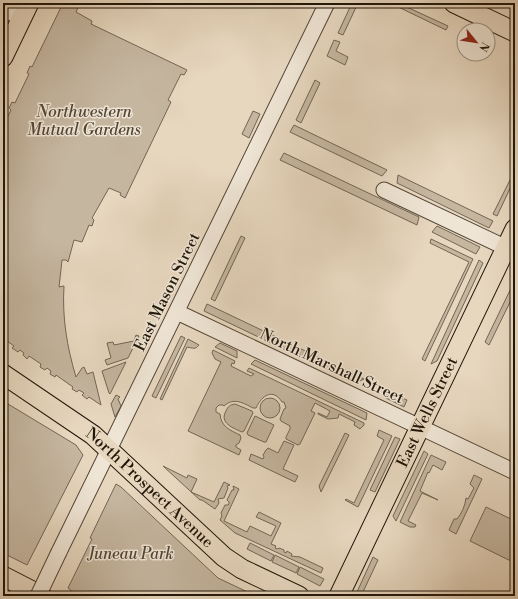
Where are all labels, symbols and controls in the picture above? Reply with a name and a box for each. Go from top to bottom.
north arrow [456,22,496,62]
text: N [475,39,492,54]
park label: Northwestern Mutual Gardens [27,102,141,140]
street label: East Mason Street [130,229,205,355]
street label: North Marshall Street [257,324,408,408]
street label: East Wells Street [392,353,462,471]
street label: North Prospect Avenue [82,423,218,552]
park label: Juneau Park [86,544,174,564]

